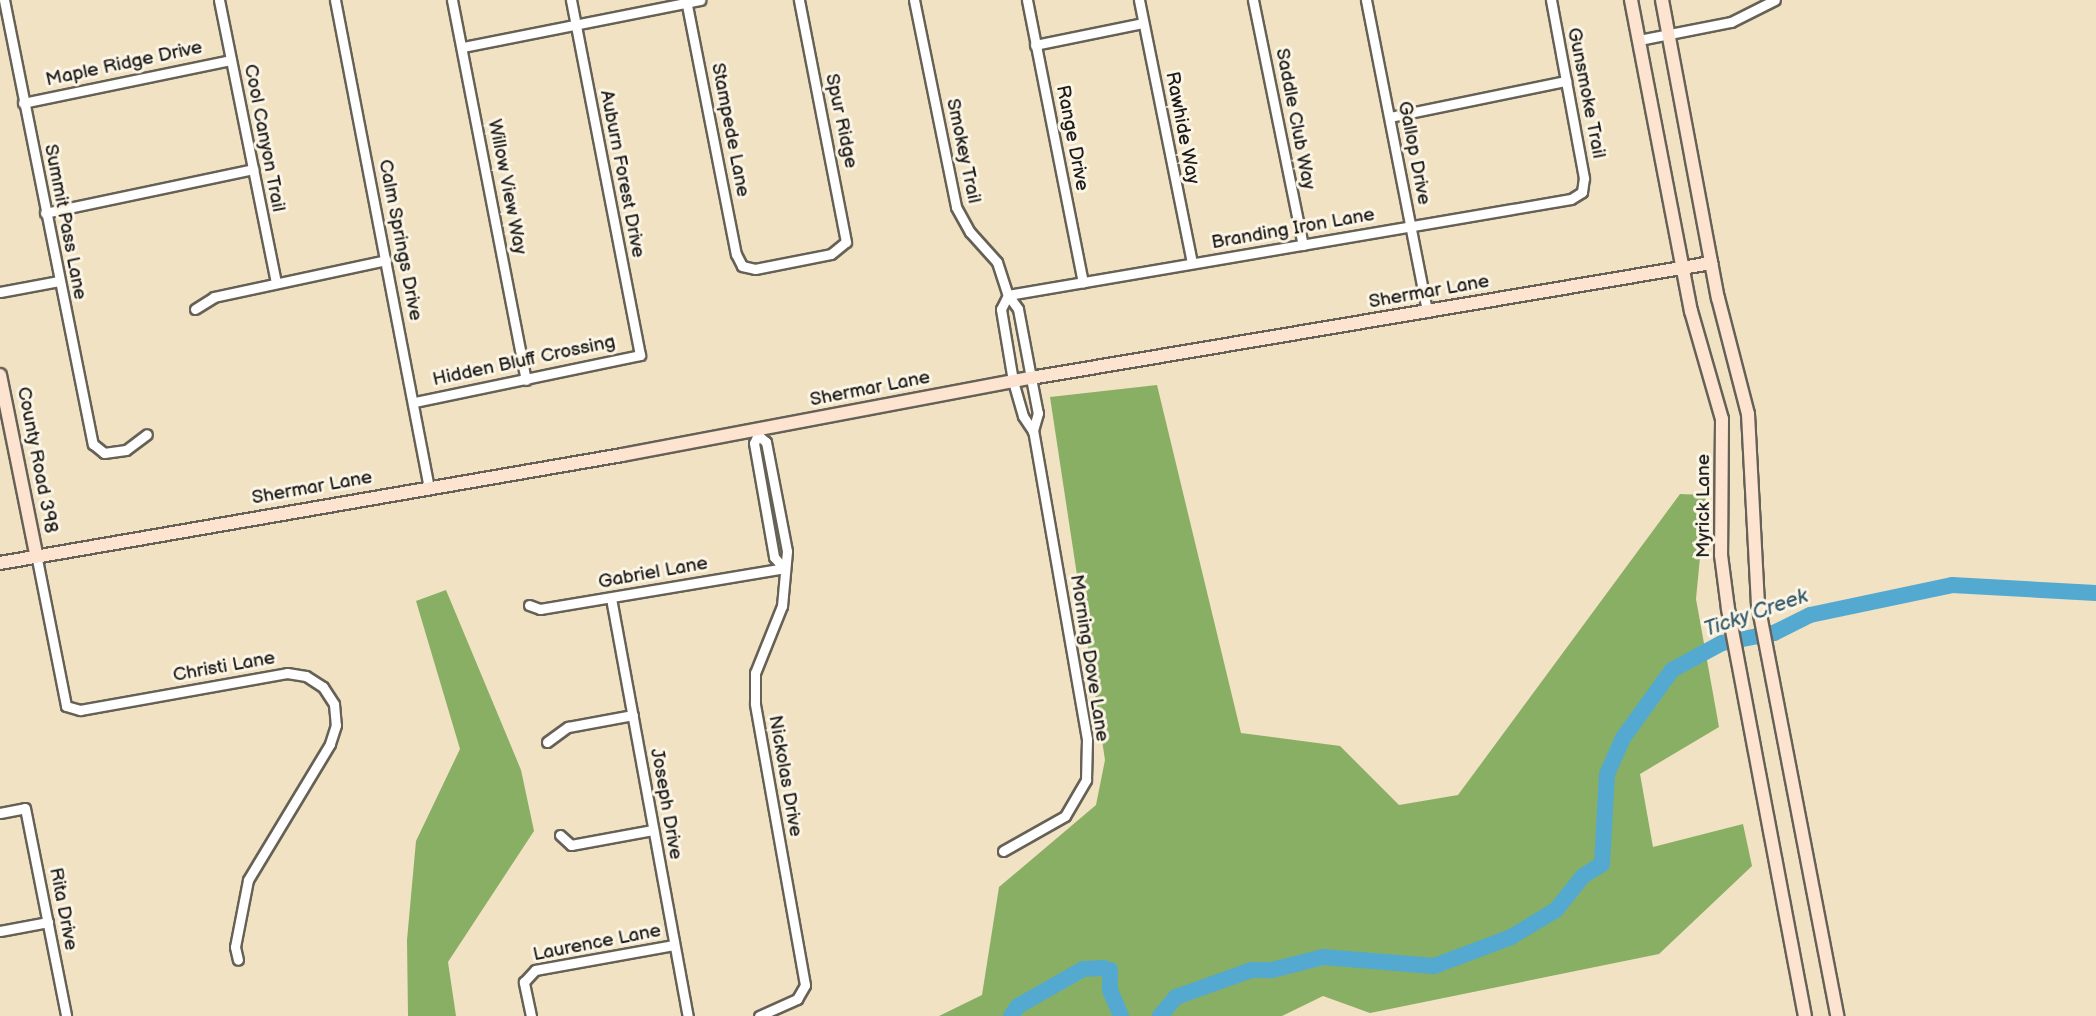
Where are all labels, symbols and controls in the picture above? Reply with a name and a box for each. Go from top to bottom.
street label: Gunsmoke Trail [1562,25,1610,161]
street label: Maple Ridge Drive [44,36,204,92]
street label: Saddle Club Way [1270,46,1320,192]
street label: Stampede Lane [706,61,754,199]
street label: Cool Canyon Trail [238,62,290,214]
street label: Rawhide Way [1160,69,1204,187]
street label: Spur Ridge [820,72,862,170]
street label: Range Drive [1051,83,1093,193]
street label: Auburn Forest Drive [595,88,649,260]
street label: Smokey Trail [941,96,985,206]
street label: Gallop Drive [1393,99,1435,207]
street label: Willow View Way [483,117,531,257]
street label: Summit Pass Lane [39,142,91,302]
street label: Calm Springs Drive [373,157,427,323]
street label: Branding Iron Lane [1210,203,1376,255]
street label: Shermar Lane [1367,270,1491,314]
street label: Hidden Bluff Crossing [431,330,617,392]
street label: Shermar Lane [808,366,932,412]
street label: County Road 398 [12,384,62,536]
street label: Myrick Lane [1693,454,1715,558]
street label: Shermar Lane [250,466,374,510]
street label: Gabriel Lane [596,552,710,594]
street label: Morning Dove Lane [1065,573,1113,743]
water label: Ticky Creek [1700,583,1812,643]
street label: Christi Lane [171,647,277,687]
street label: Nickolas Drive [763,714,807,838]
street label: Joseph Drive [645,747,687,861]
street label: Rita Drive [44,866,82,952]
street label: Laurence Lane [531,919,663,967]

